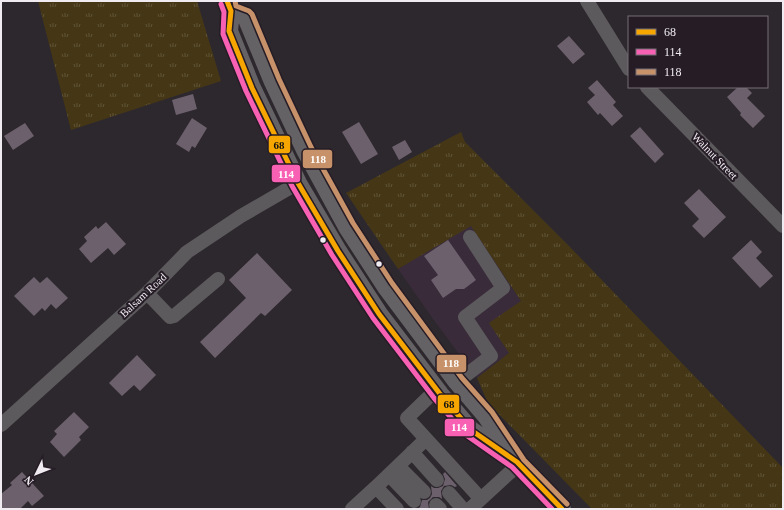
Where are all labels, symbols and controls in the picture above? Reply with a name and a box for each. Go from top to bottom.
legend [628,16,768,88]
text: 68 [664,25,676,39]
text: 114 [664,45,682,59]
text: 118 [664,65,682,79]
street label: Walnut Street [690,130,740,182]
line badge: 68 [268,135,291,154]
text: 68 [274,139,285,151]
line badge: 118 [302,149,333,169]
text: 118 [310,153,326,165]
line badge: 114 [271,164,301,183]
text: 114 [278,168,294,180]
unlabelled marker [318,235,328,245]
unlabelled marker [374,259,384,269]
street label: Balsam Road [117,270,169,319]
line badge: 118 [436,354,467,373]
text: 118 [443,357,459,369]
line badge: 68 [437,394,460,414]
text: 68 [444,398,455,410]
line badge: 114 [444,418,475,437]
text: 114 [451,421,467,433]
north arrow [16,454,56,494]
text: N [22,474,36,488]

